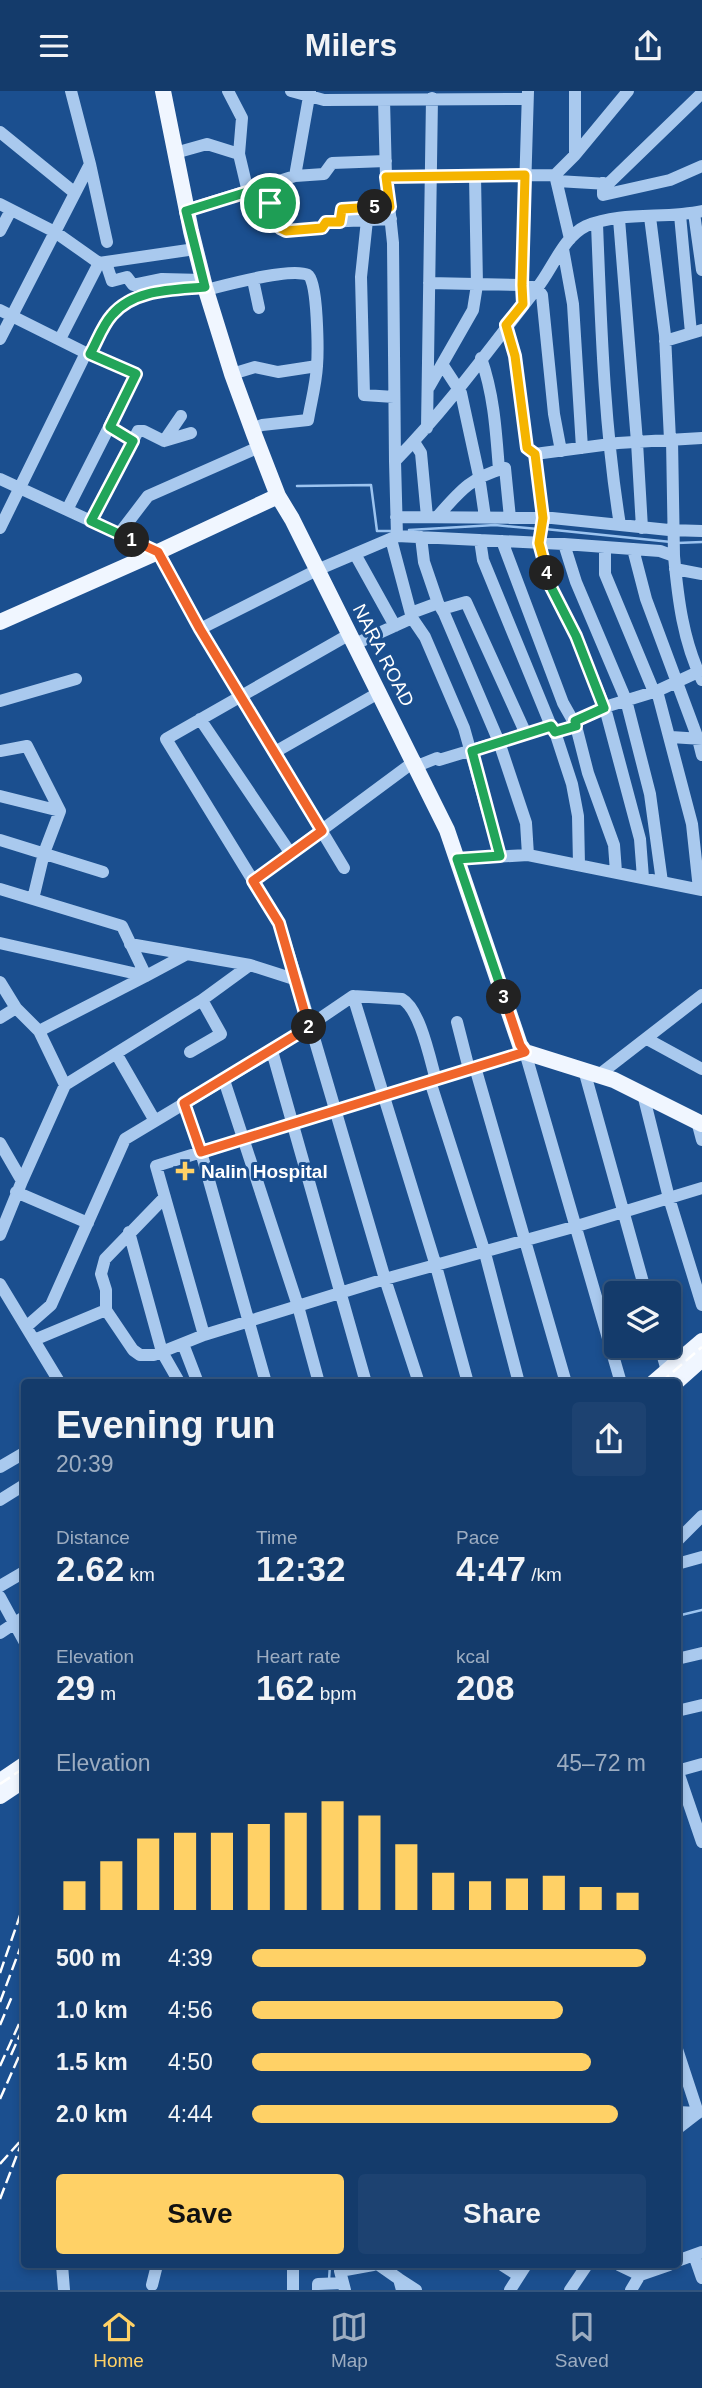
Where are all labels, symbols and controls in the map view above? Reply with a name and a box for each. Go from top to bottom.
icon: menu [35,27,73,65]
text: Milers [305,27,397,63]
icon: share [629,27,667,65]
pin [240,173,300,233]
icon: arrive [251,184,289,222]
pin: 5 [358,190,392,225]
text: 5 [369,196,380,217]
pin: 1 [114,523,150,557]
text: 1 [126,529,137,550]
pin: 4 [530,555,564,591]
text: 4 [541,562,552,583]
street label: NARA ROAD [349,601,418,710]
pin: 3 [486,979,522,1014]
text: 3 [498,986,509,1007]
pin: 2 [292,1009,326,1045]
text: 2 [303,1016,314,1037]
marker: Nalin Hospital [175,1161,195,1181]
place label: Nalin Hospital [201,1161,328,1182]
map controls [604,1281,681,1358]
button: layers [604,1281,681,1358]
button: share [572,1402,646,1476]
text: Evening run [56,1404,276,1446]
text: 20:39 [56,1451,114,1477]
text: Distance [56,1527,130,1548]
text: Time [256,1527,298,1548]
text: Pace [456,1527,499,1548]
text: 2.62 [56,1549,124,1588]
text: 12:32 [256,1549,346,1588]
text: 4:47 [456,1549,526,1588]
text: km [124,1564,155,1585]
text: /km [526,1564,562,1585]
text: Elevation [56,1646,134,1667]
text: Heart rate [256,1646,340,1667]
text: kcal [456,1646,490,1667]
text: 29 [56,1668,95,1707]
text: 162 [256,1668,314,1707]
text: 208 [456,1668,514,1707]
text: m [95,1683,116,1704]
text: bpm [314,1683,357,1704]
text: Elevation [56,1750,151,1776]
text: 45–72 m [556,1750,646,1776]
text: 500 m [56,1945,121,1971]
text: 4:39 [168,1945,213,1971]
text: 1.0 km [56,1997,128,2023]
text: 4:56 [168,1997,213,2023]
text: 1.5 km [56,2049,128,2075]
text: 4:50 [168,2049,213,2075]
text: 2.0 km [56,2101,128,2127]
text: 4:44 [168,2101,213,2127]
button: Save [56,2174,344,2254]
button: Share [358,2174,646,2254]
tab: Home [93,2308,144,2372]
tab: Map [330,2308,368,2372]
tab: Saved [555,2308,609,2372]

